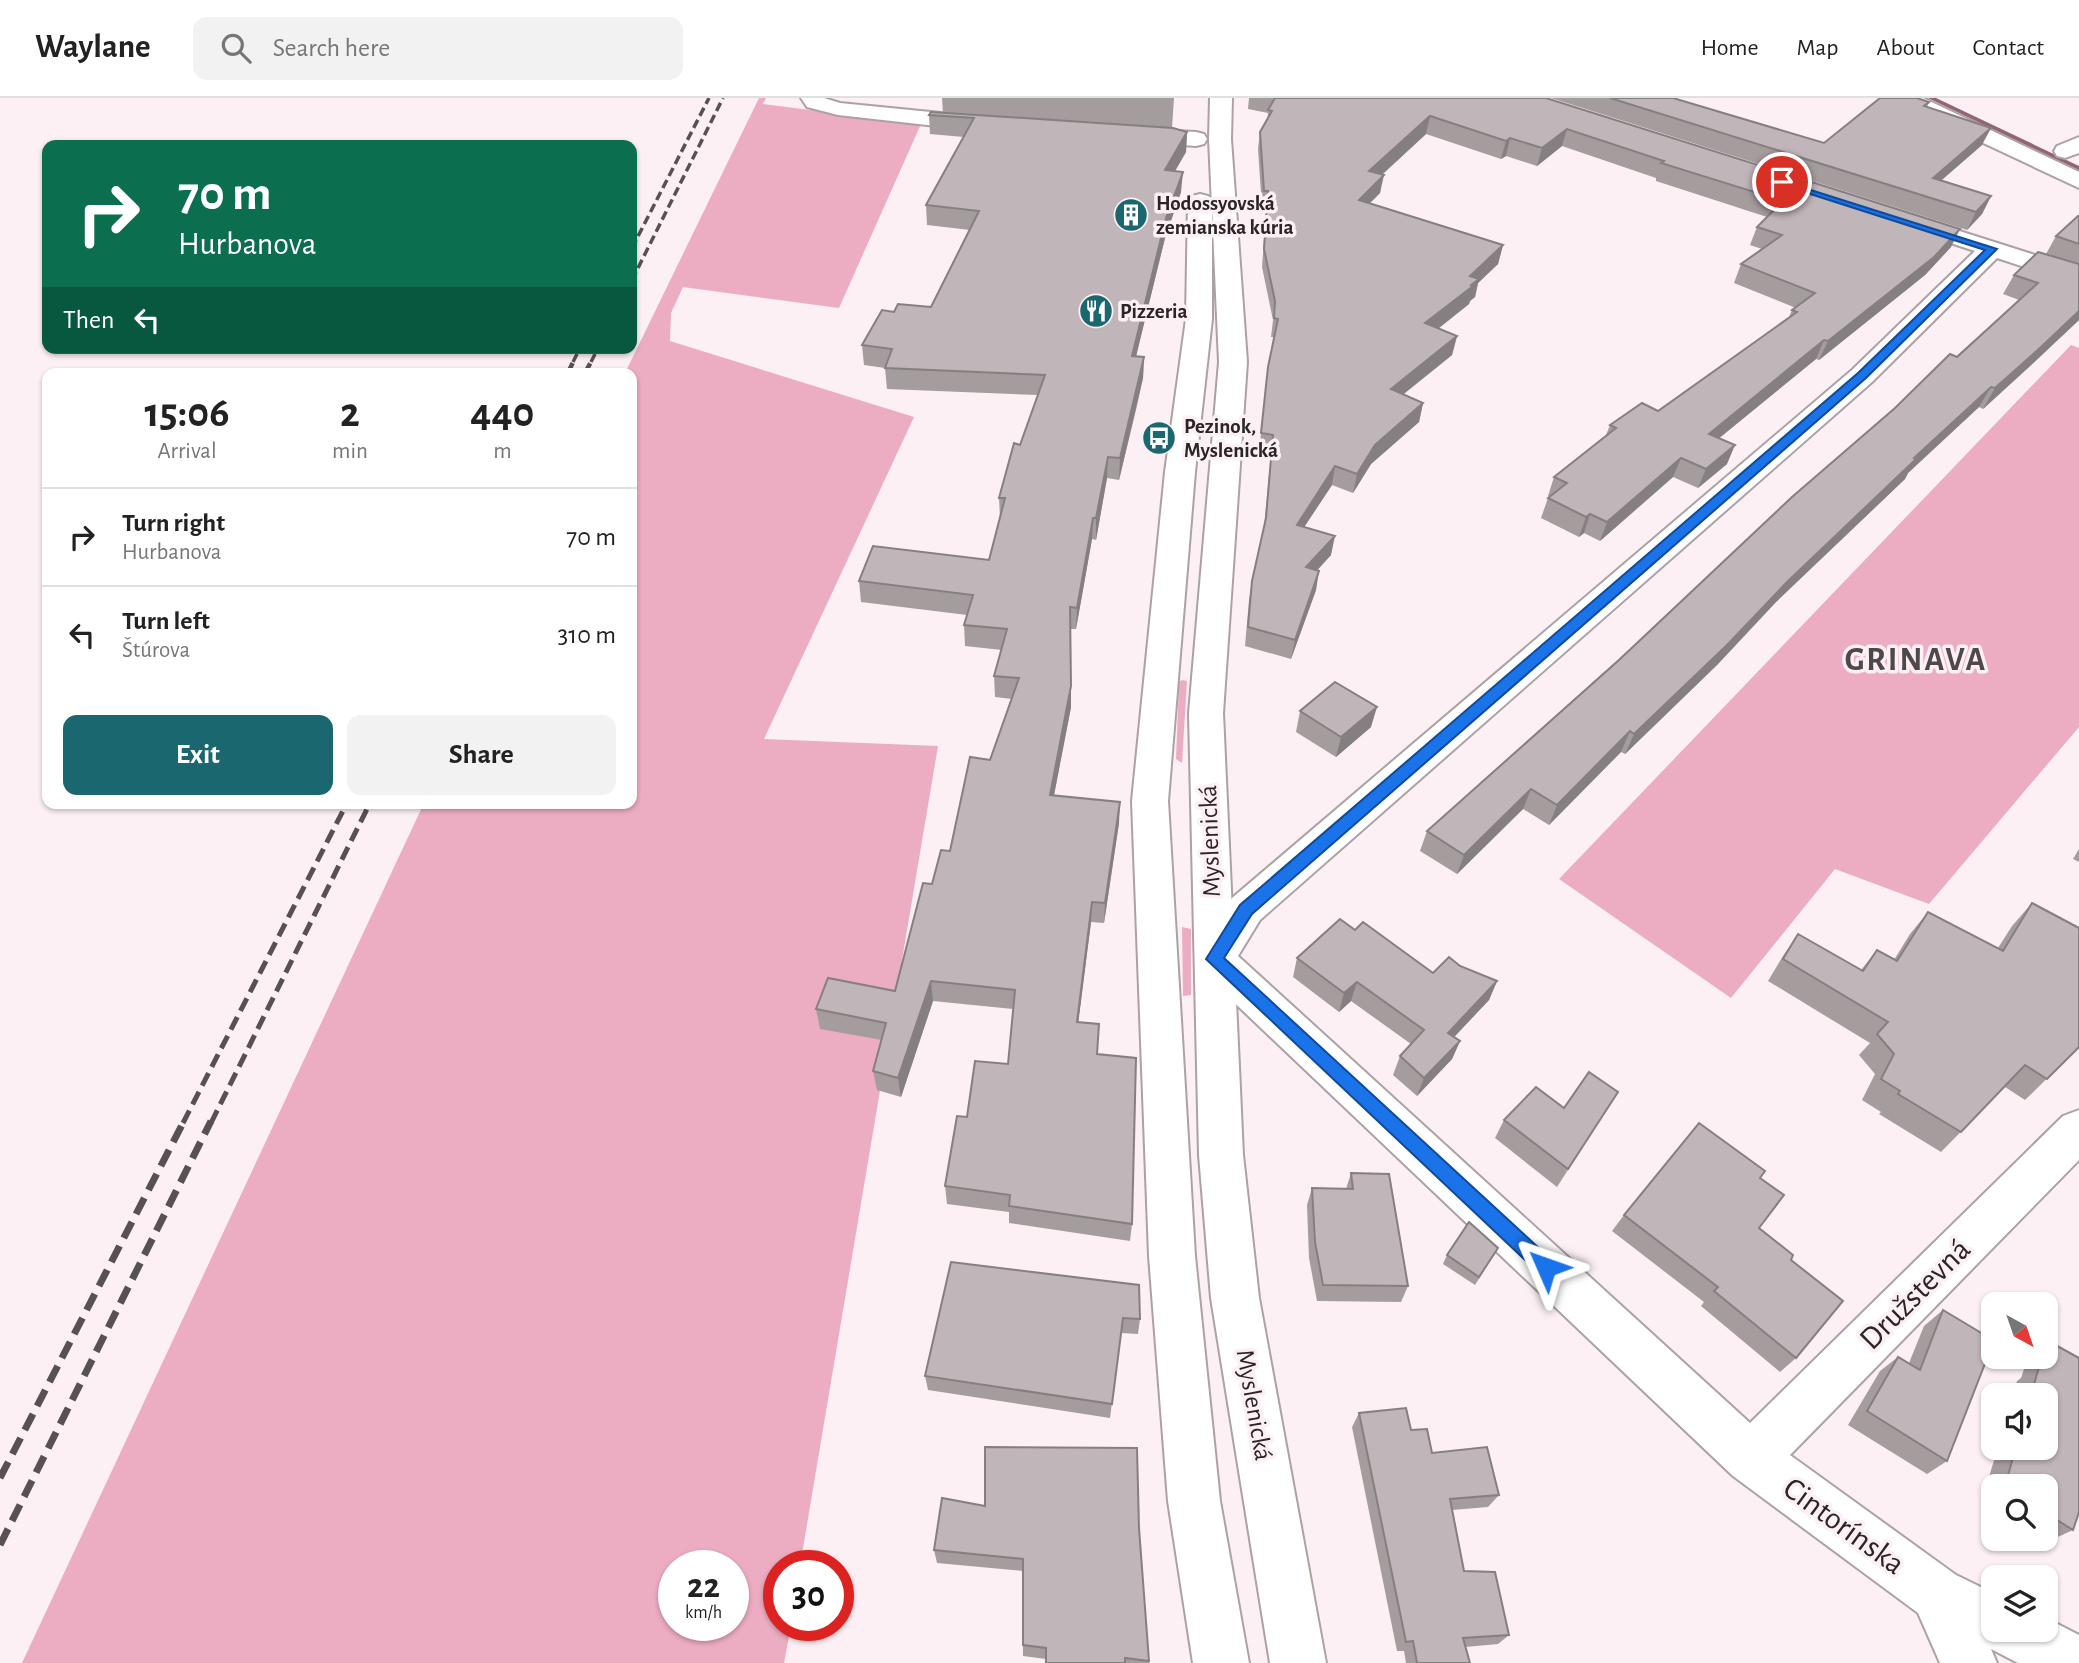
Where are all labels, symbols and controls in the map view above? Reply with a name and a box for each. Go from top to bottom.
search box [193,17,683,80]
icon: search [217,29,255,67]
text: Waylane [35,31,151,64]
text: Search here [273,35,390,61]
text: Home [1701,36,1759,60]
text: Map [1797,36,1839,60]
text: About [1877,36,1934,60]
text: Contact [1972,36,2044,60]
pin [1752,152,1812,212]
icon: arrive [1763,163,1801,201]
icon: right [63,168,154,259]
text: 70 m [178,170,272,219]
place label: Hodossyovská zemianska kúria [1156,193,1294,238]
building icon: Hodossyovská zemianska kúria [1112,196,1150,234]
text: Hurbanova [178,228,316,260]
restaurant icon: Pizzeria [1077,292,1115,330]
icon: left [128,301,166,339]
place label: Pizzeria [1120,301,1188,322]
text: Then [63,307,114,333]
text: 15:06 [144,392,230,434]
text: 2 [340,392,360,434]
text: 440 [470,392,535,434]
place label: Pezinok, Myslenická [1184,416,1278,461]
bus stop icon: Pezinok, Myslenická [1140,419,1178,457]
text: Arrival [157,440,217,463]
text: min [332,440,368,463]
text: m [493,440,512,463]
text: Turn right [122,510,225,536]
icon: right [63,518,101,556]
text: 70 m [566,524,616,550]
text: Hurbanova [122,541,222,564]
text: Turn left [122,608,210,634]
icon: left [63,616,101,654]
text: 310 m [558,622,616,648]
text: Štúrova [122,639,190,662]
district label: GRINAVA [1845,644,1987,677]
button: Exit [63,715,333,795]
button: Share [347,715,616,795]
street label: Myslenická [1195,784,1225,898]
position arrow [1509,1230,1583,1304]
street label: Družstevná [1854,1233,1976,1355]
north arrow [1981,1292,2058,1368]
map controls [1981,1292,2058,1642]
street label: Myslenická [1231,1347,1277,1463]
button: sound [1981,1383,2058,1460]
street label: Cintorínska [1777,1472,1911,1580]
button: search [1981,1474,2058,1551]
speed limit sign: 30 [763,1550,854,1641]
button: layers [1981,1565,2058,1642]
text: 22 [687,1569,720,1604]
text: km/h [685,1604,722,1622]

